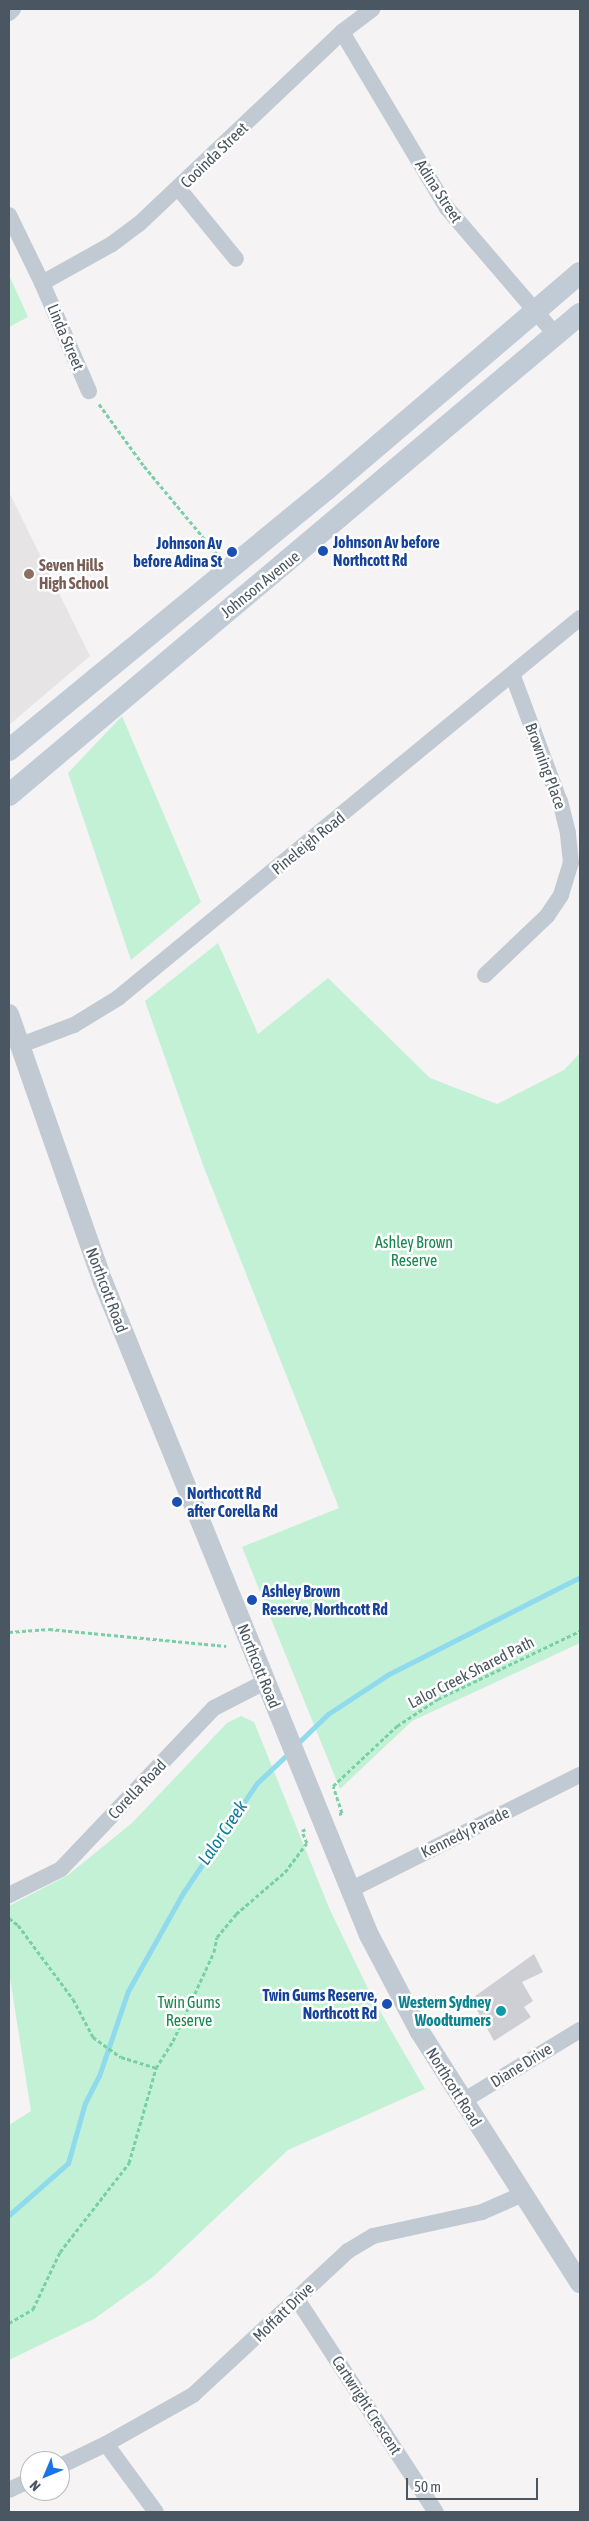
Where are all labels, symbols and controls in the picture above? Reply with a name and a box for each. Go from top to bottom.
street label: Cooinda Street [176,118,252,192]
street label: Adina Street [411,156,467,226]
street label: Linda Street [43,301,89,373]
place label: Johnson Av before Northcott Rd [333,532,440,570]
place label: Johnson Av before Adina St [133,533,222,571]
marker: Johnson Av before Northcott Rd [317,545,329,557]
street label: Johnson Avenue [217,546,303,622]
marker: Johnson Av before Adina St [226,546,238,558]
place label: Seven Hills High School [39,555,108,593]
marker: Seven Hills High School [23,568,35,580]
street label: Browning Place [522,720,570,812]
street label: Pineleigh Road [268,808,348,878]
park label: Ashley Brown Reserve [375,1232,453,1270]
street label: Northcott Road [82,1245,132,1335]
place label: Northcott Rd after Corella Rd [187,1483,278,1521]
marker: Northcott Rd after Corella Rd [171,1496,183,1508]
place label: Ashley Brown Reserve, Northcott Rd [262,1581,388,1619]
marker: Ashley Brown Reserve, Northcott Rd [246,1594,258,1606]
street label: Northcott Road [233,1621,285,1711]
street label: Lalor Creek Shared Path [405,1632,537,1712]
street label: Corella Road [104,1755,170,1823]
water label: Lalor Creek [194,1797,252,1869]
street label: Kennedy Parade [418,1802,512,1862]
place label: Twin Gums Reserve, Northcott Rd [262,1985,377,2023]
park label: Twin Gums Reserve [158,1992,220,2030]
place label: Western Sydney Woodturners [399,1992,491,2030]
marker: Twin Gums Reserve, Northcott Rd [381,1998,393,2010]
marker: Western Sydney Woodturners [495,2005,507,2017]
street label: Diane Drive [487,2039,555,2091]
street label: Northcott Road [422,2044,486,2130]
street label: Moffatt Drive [249,2278,317,2346]
street label: Cartwright Crescent [328,2352,406,2458]
north arrow [20,2451,70,2501]
scale bar [409,2468,542,2500]
text: N [27,2477,44,2494]
text: 50 m [414,2478,441,2495]

